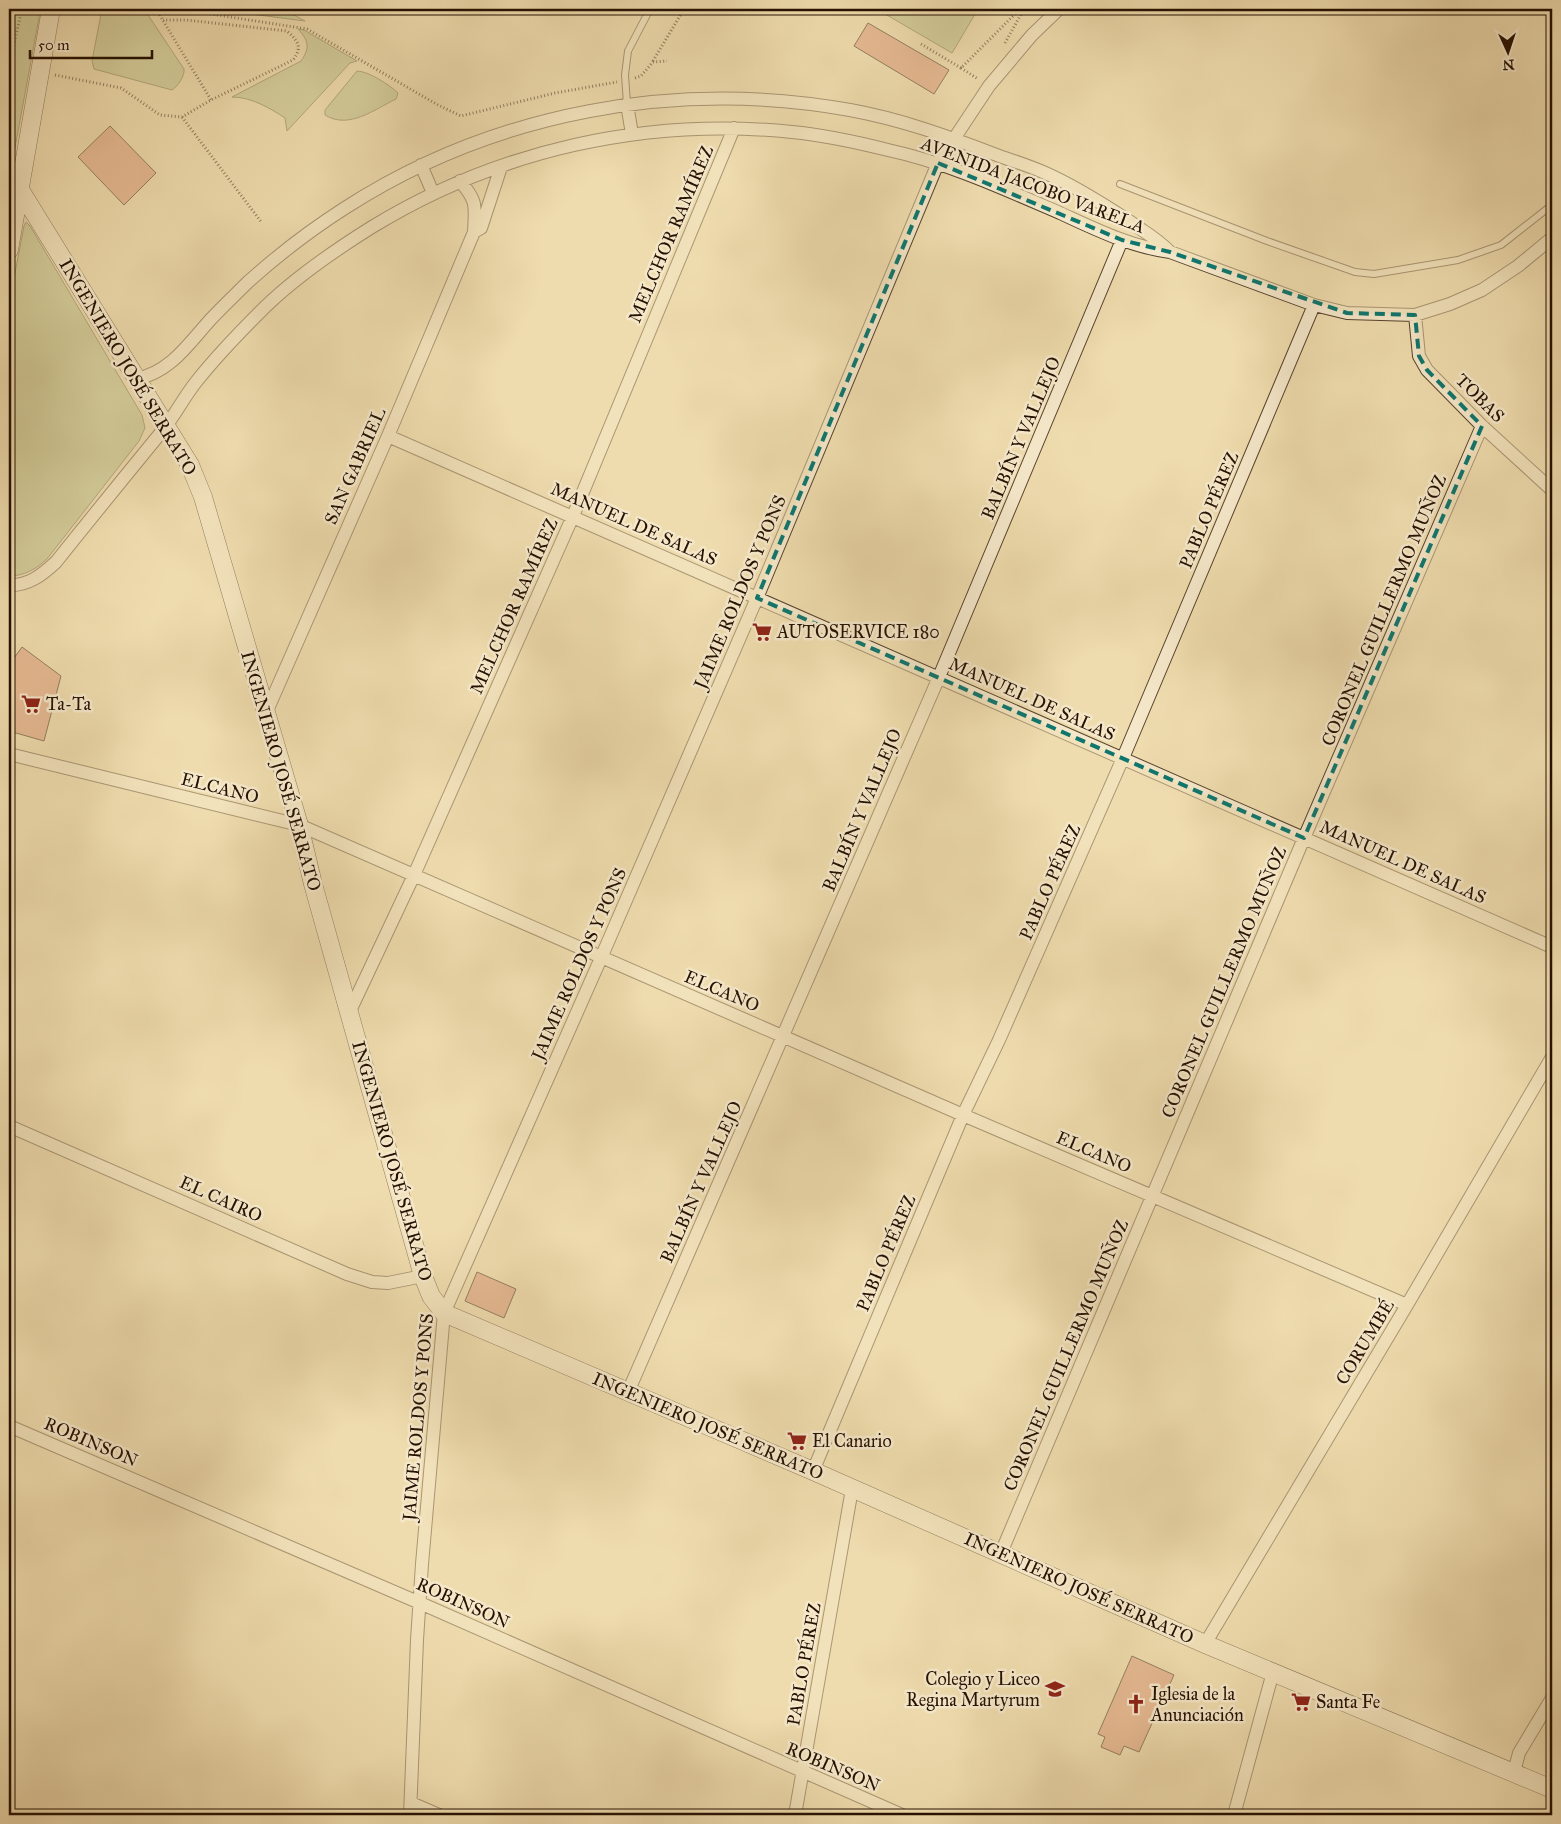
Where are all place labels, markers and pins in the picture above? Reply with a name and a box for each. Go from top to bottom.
supermarket icon: AUTOSERVICE 180 [751,621,773,643]
place label: AUTOSERVICE 180 [776,621,940,643]
supermarket icon: Ta-Ta [20,693,42,715]
place label: Ta-Ta [46,693,91,715]
supermarket icon: El Canario [786,1430,808,1452]
place label: El Canario [812,1430,892,1452]
place label: Colegio y Liceo Regina Martyrum [906,1668,1040,1712]
school or university icon: Colegio y Liceo Regina Martyrum [1044,1678,1066,1700]
place label: Iglesia de la Anunciación [1150,1683,1244,1726]
supermarket icon: Santa Fe [1290,1691,1312,1713]
place label: Santa Fe [1316,1691,1380,1713]
church icon: Iglesia de la Anunciación [1125,1693,1147,1715]

